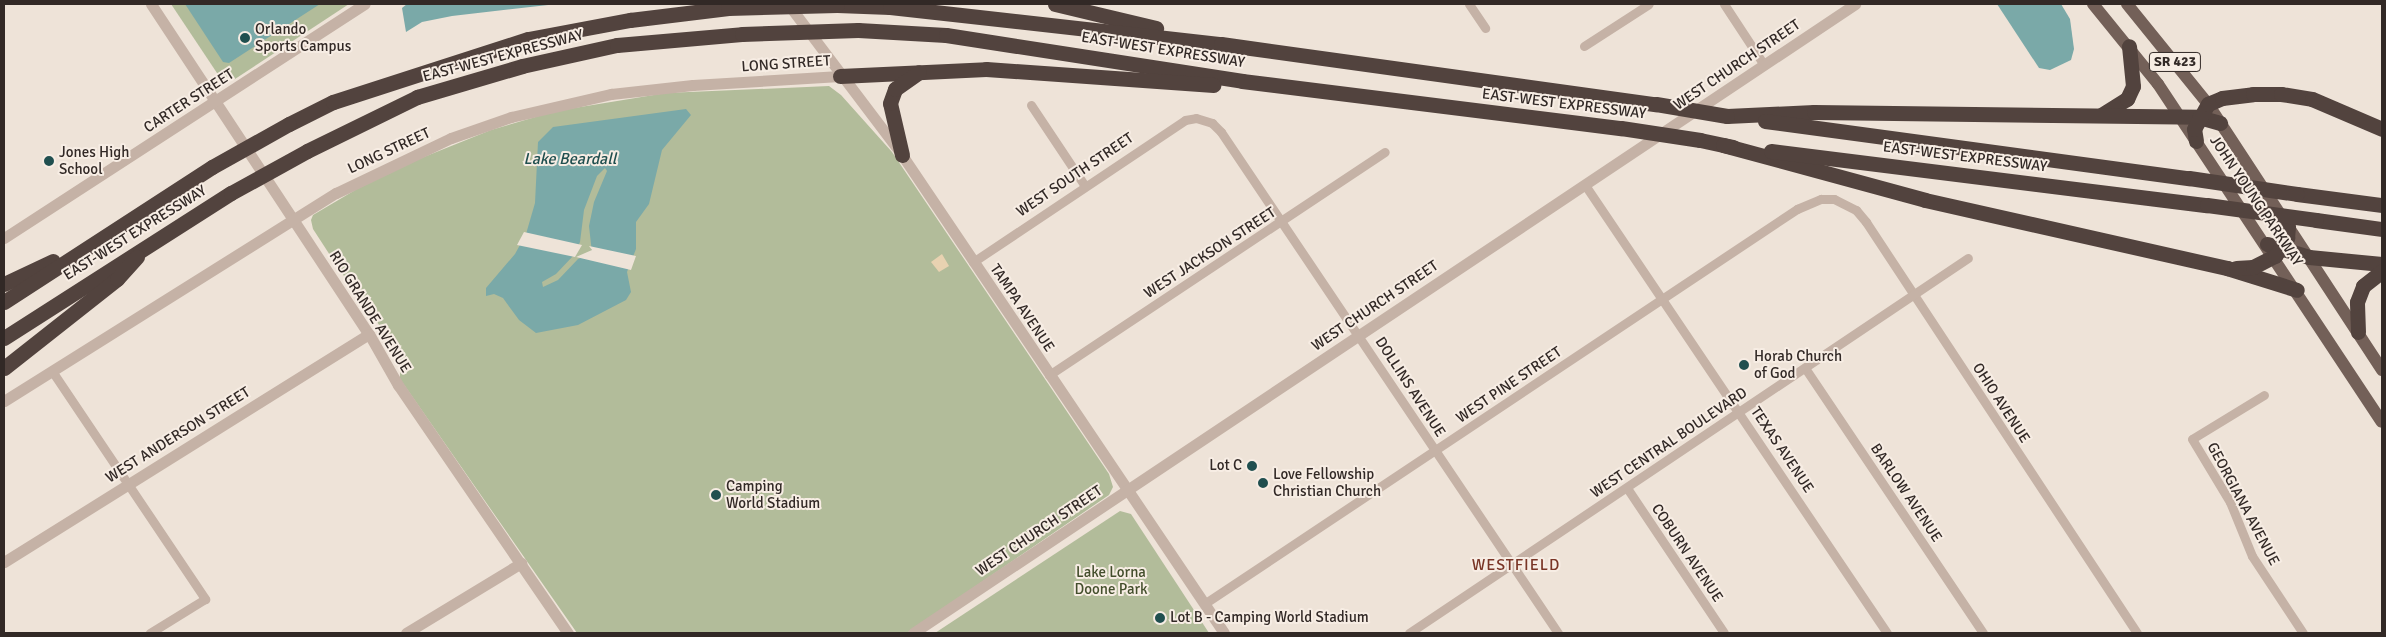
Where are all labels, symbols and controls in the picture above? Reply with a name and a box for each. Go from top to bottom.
street label: WEST CHURCH STREET [1670,16,1804,114]
place label: Orlando Sports Campus [255,20,351,55]
street label: EAST-WEST EXPRESSWAY [421,26,585,86]
street label: EAST-WEST EXPRESSWAY [1080,28,1246,72]
marker: Orlando Sports Campus [239,32,251,44]
road number: SR 423 [2149,51,2201,74]
street label: LONG STREET [741,52,831,76]
street label: CARTER STREET [141,65,237,137]
street label: EAST-WEST EXPRESSWAY [1481,85,1647,123]
street label: LONG STREET [345,124,433,178]
street label: WEST SOUTH STREET [1013,129,1137,221]
street label: JOHN YOUNG PARKWAY [2206,132,2306,270]
street label: EAST-WEST EXPRESSWAY [1882,138,2048,176]
place label: Jones High School [59,143,129,178]
water label: Lake Beardall [524,149,616,169]
marker: Jones High School [43,155,55,167]
street label: EAST-WEST EXPRESSWAY [60,182,210,284]
street label: WEST JACKSON STREET [1141,204,1279,302]
street label: RIO GRANDE AVENUE [325,248,415,376]
street label: WEST CHURCH STREET [1308,257,1442,355]
street label: TAMPA AVENUE [986,261,1058,355]
street label: DOLLINS AVENUE [1371,334,1449,440]
street label: WEST PINE STREET [1453,343,1565,427]
place label: Horab Church of God [1754,347,1842,382]
marker: Horab Church of God [1738,359,1750,371]
street label: OHIO AVENUE [1968,360,2034,446]
street label: WEST ANDERSON STREET [103,383,253,487]
street label: WEST CENTRAL BOULEVARD [1587,384,1751,502]
street label: TEXAS AVENUE [1747,404,1817,496]
street label: GEORGIANA AVENUE [2203,439,2283,569]
street label: BARLOW AVENUE [1866,440,1946,546]
place label: Lot C [1209,457,1242,475]
marker: Lot C [1246,460,1258,472]
place label: Love Fellowship Christian Church [1273,465,1381,500]
place label: Camping World Stadium [726,477,820,512]
marker: Love Fellowship Christian Church [1257,477,1269,489]
street label: WEST CHURCH STREET [972,482,1106,580]
marker: Camping World Stadium [710,489,722,501]
street label: COBURN AVENUE [1647,500,1727,606]
district label: WESTFIELD [1471,555,1561,575]
park label: Lake Lorna Doone Park [1074,563,1148,598]
place label: Lot B - Camping World Stadium [1170,609,1369,627]
marker: Lot B - Camping World Stadium [1154,612,1166,624]

